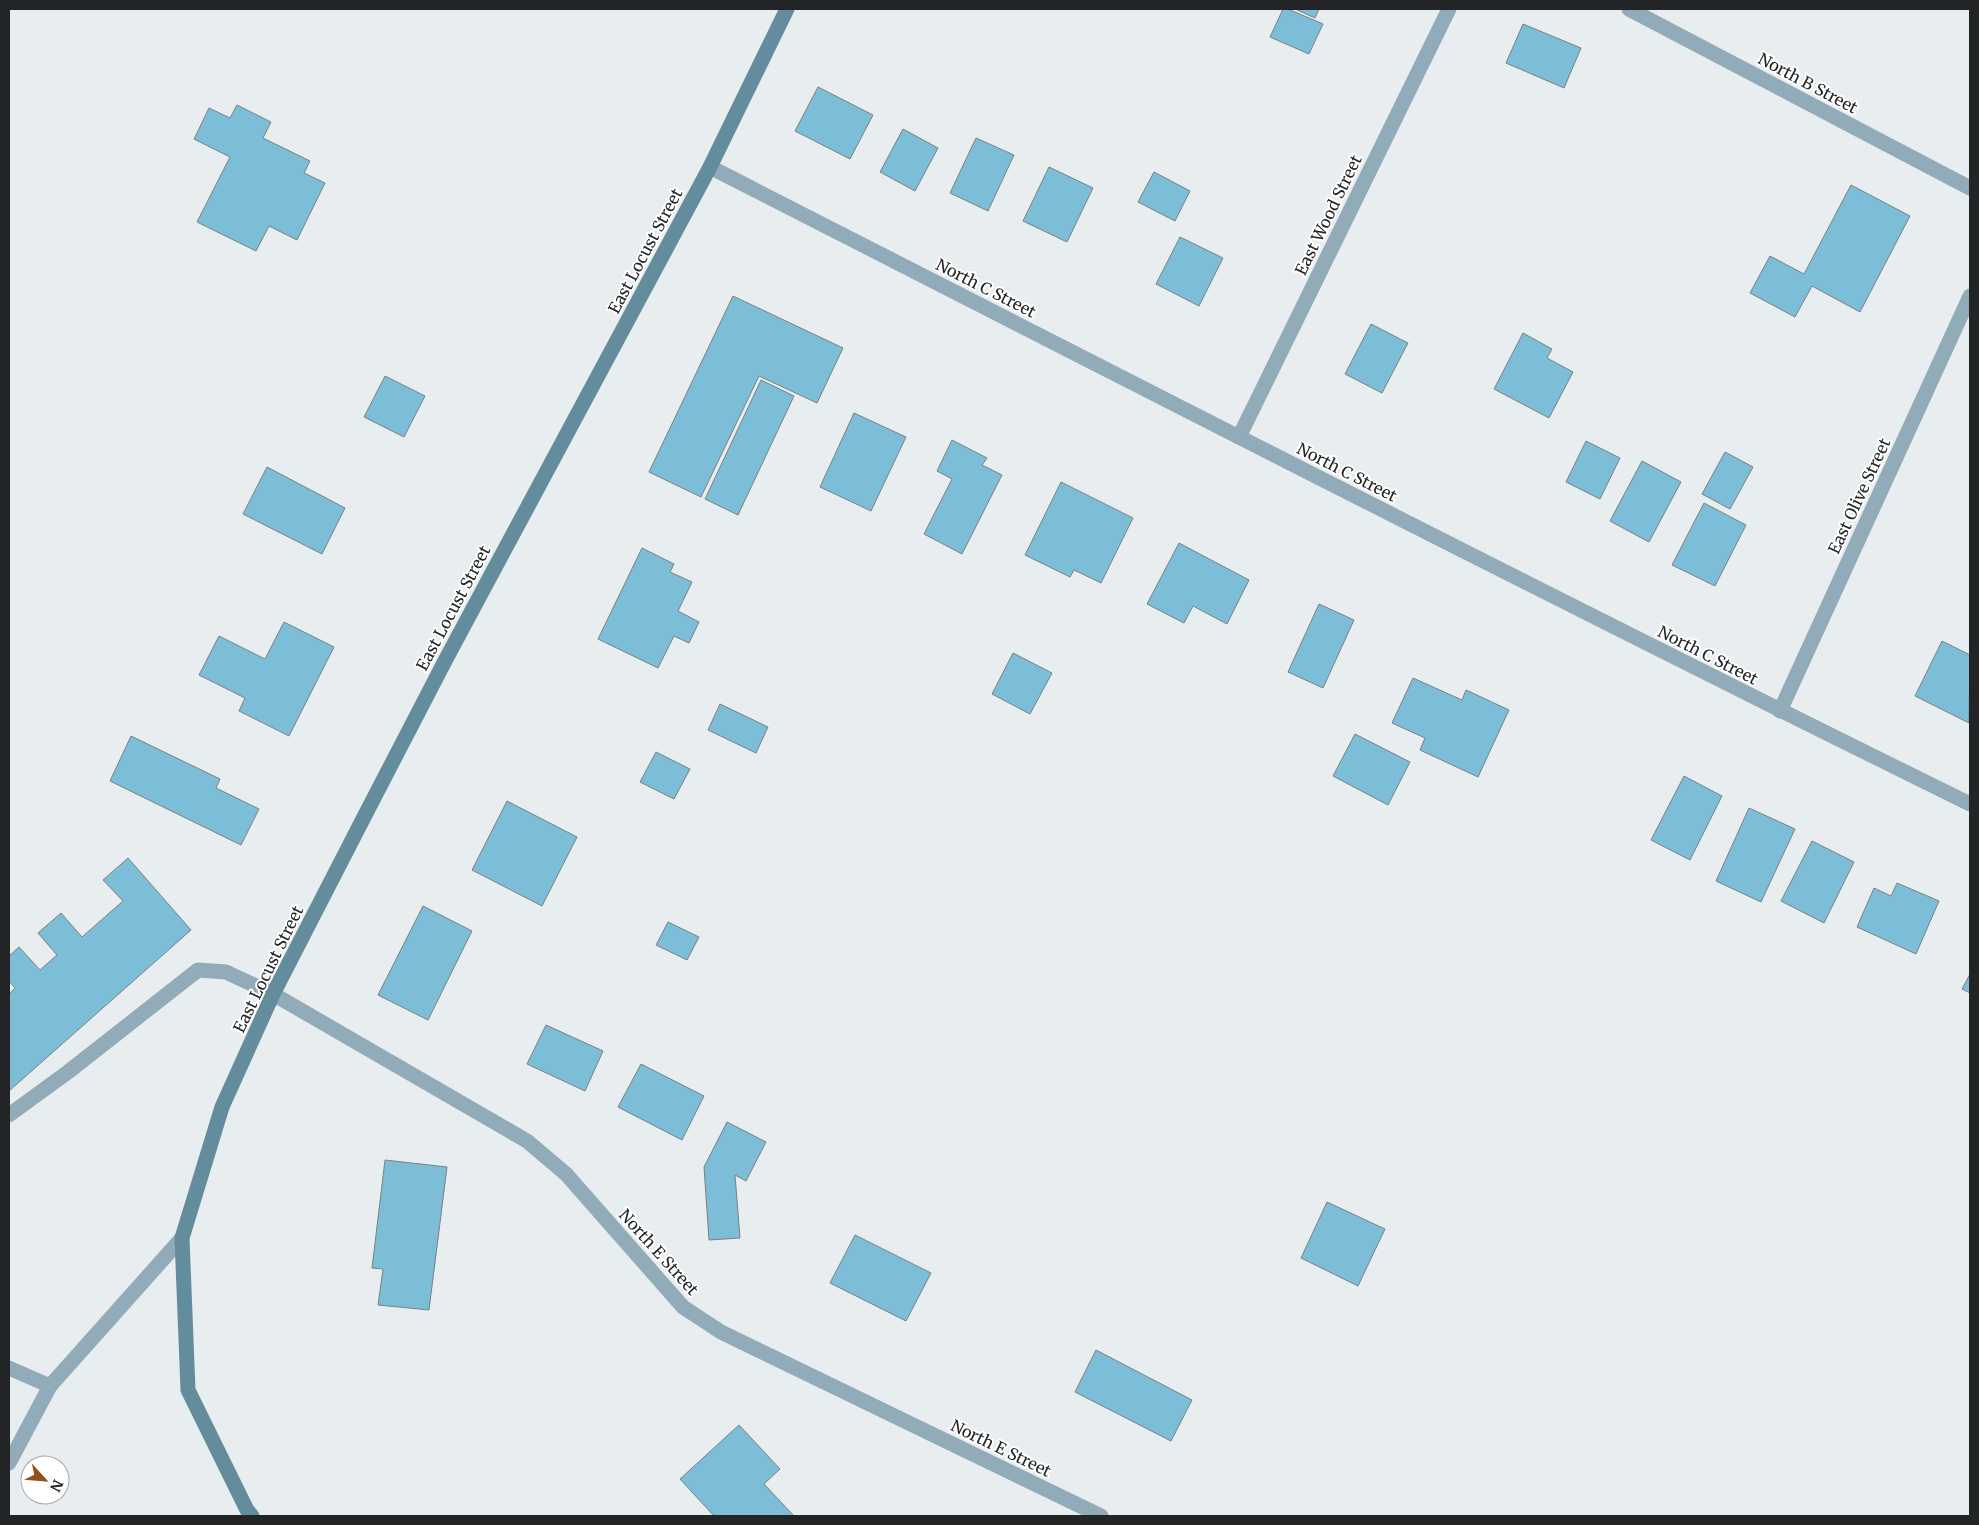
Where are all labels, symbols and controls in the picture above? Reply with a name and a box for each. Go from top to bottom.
street label: North B Street [1755,48,1862,118]
street label: East Wood Street [1290,151,1366,278]
street label: East Locust Street [604,184,687,317]
street label: North C Street [933,254,1040,322]
street label: East Olive Street [1823,434,1895,557]
street label: North C Street [1294,438,1401,506]
street label: East Locust Street [412,541,495,674]
street label: North C Street [1655,621,1762,689]
street label: East Locust Street [229,902,308,1036]
street label: North E Street [615,1205,703,1300]
street label: North E Street [948,1415,1055,1481]
north arrow [20,1455,70,1505]
text: N [46,1477,67,1495]

